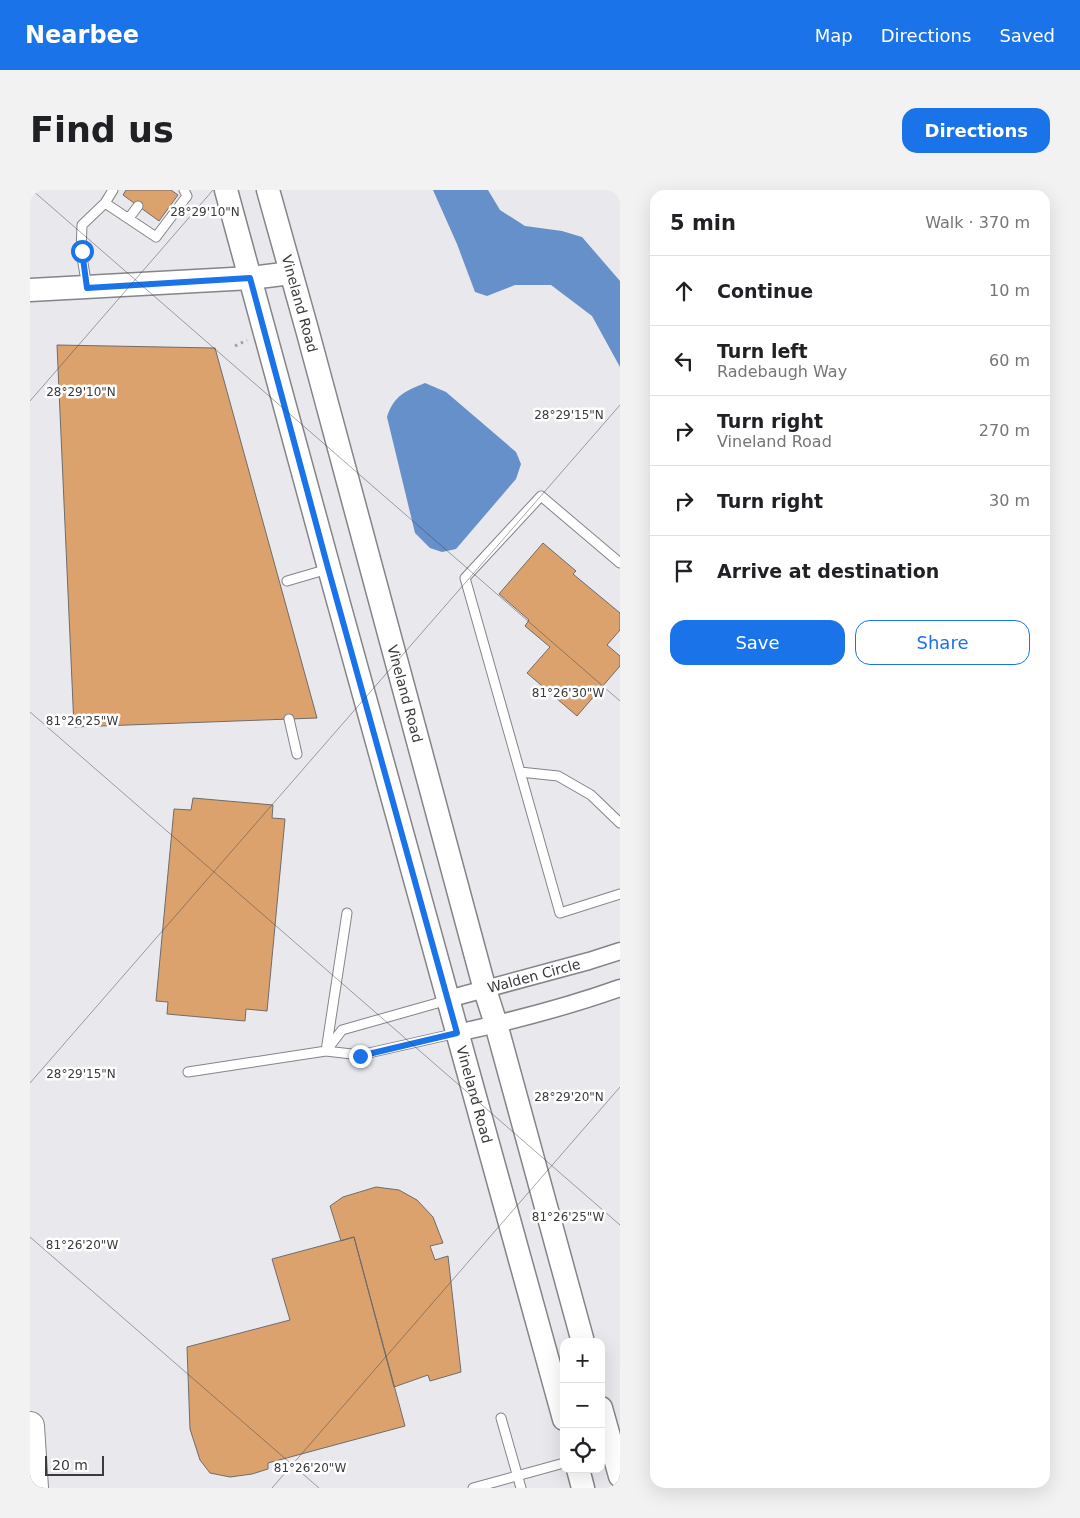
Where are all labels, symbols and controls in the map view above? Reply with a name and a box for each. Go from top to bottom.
text: Nearbee [25,21,139,49]
text: Map [815,25,853,46]
text: Directions [881,25,971,46]
text: Saved [999,25,1055,46]
button: Directions [902,108,1050,153]
text: Find us [30,110,174,150]
text: 28°29'10"N [170,205,240,219]
text: 5 min [670,211,736,235]
text: Walk · 370 m [925,213,1030,232]
route start [71,240,94,263]
street label: Vineland Road [279,253,321,354]
icon: ahead [670,277,698,305]
text: Continue [717,280,813,302]
text: 10 m [989,281,1030,300]
text: Turn left [717,340,808,362]
icon: left [670,347,698,375]
text: 60 m [989,351,1030,370]
text: Radebaugh Way [717,362,847,381]
text: 28°29'10"N [46,385,116,399]
text: 28°29'15"N [534,408,604,422]
text: Turn right [717,410,823,432]
icon: right [670,417,698,445]
text: 270 m [979,421,1030,440]
text: Vineland Road [717,432,832,451]
icon: right [670,487,698,515]
text: Turn right [717,490,823,512]
text: 30 m [989,491,1030,510]
icon: arrive [670,557,698,585]
text: Arrive at destination [717,560,939,582]
button: Save [670,620,845,665]
button: Share [855,620,1030,665]
street label: Vineland Road [384,643,426,744]
text: 81°26'30"W [532,686,604,700]
text: 81°26'25"W [46,714,118,728]
street label: Walden Circle [486,956,582,996]
street label: Vineland Road [453,1044,495,1145]
route end [349,1045,372,1068]
text: 28°29'15"N [46,1067,116,1081]
text: 28°29'20"N [534,1090,604,1104]
text: 81°26'25"W [532,1210,604,1224]
text: 81°26'20"W [46,1238,118,1252]
map controls [560,1338,605,1473]
button: + [560,1338,605,1383]
button: − [560,1383,605,1428]
button: locate [560,1428,605,1473]
scale bar [45,1453,104,1476]
text: 20 m [52,1457,88,1473]
text: 81°26'20"W [274,1461,346,1475]

